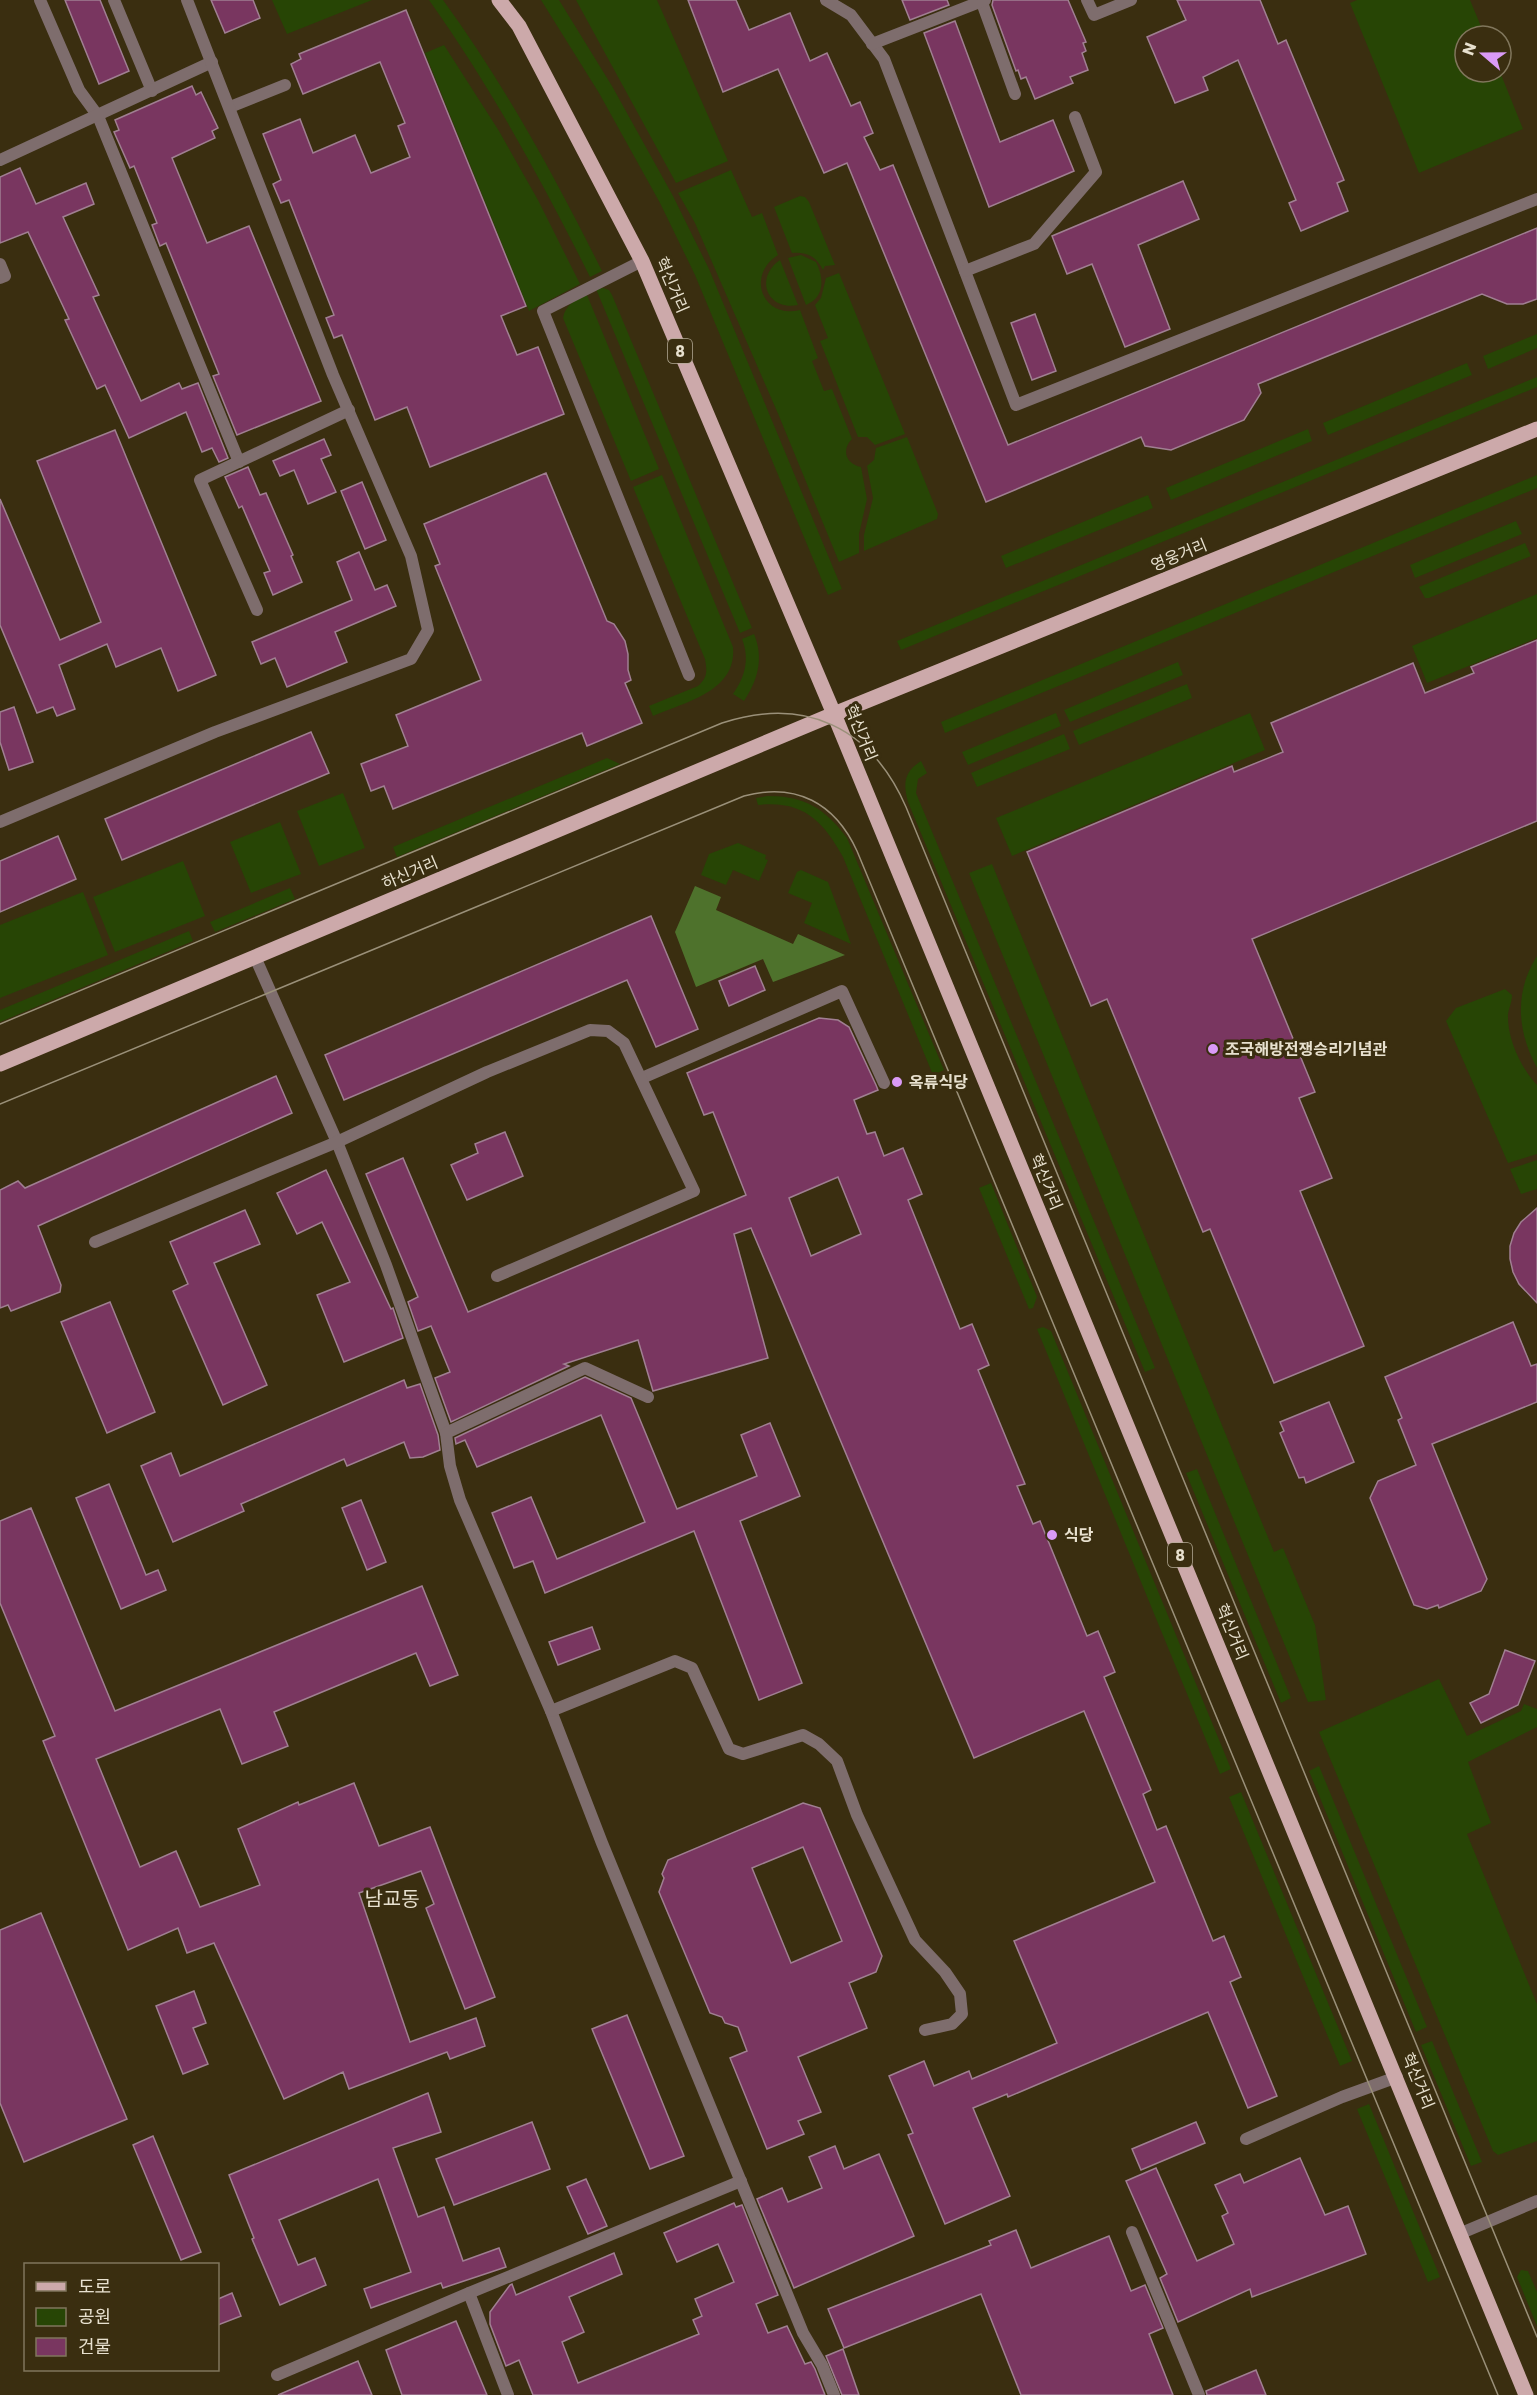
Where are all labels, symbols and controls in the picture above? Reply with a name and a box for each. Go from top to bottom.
north arrow [1453,24,1513,84]
text: N [1457,39,1482,59]
street label: 혁신거리 [650,253,694,317]
road number: 8 [668,339,692,363]
street label: 영웅거리 [1147,533,1211,577]
street label: 혁신거리 [839,701,883,765]
street label: 하신거리 [378,851,442,895]
place label: 조국해방전쟁승리기념관 [1225,1038,1387,1061]
marker: 조국해방전쟁승리기념관 [1206,1042,1220,1056]
place label: 옥류식당 [909,1071,968,1094]
marker: 옥류식당 [890,1075,904,1089]
street label: 혁신거리 [1024,1150,1068,1214]
place label: 식당 [1064,1524,1094,1547]
marker: 식당 [1045,1528,1059,1542]
road number: 8 [1168,1543,1192,1567]
street label: 혁신거리 [1210,1600,1254,1664]
district label: 남교동 [364,1885,420,1913]
street label: 혁신거리 [1396,2049,1440,2113]
legend [24,2263,219,2371]
text: 도로 [78,2274,111,2299]
text: 공원 [78,2304,111,2329]
text: 건물 [78,2334,111,2359]

